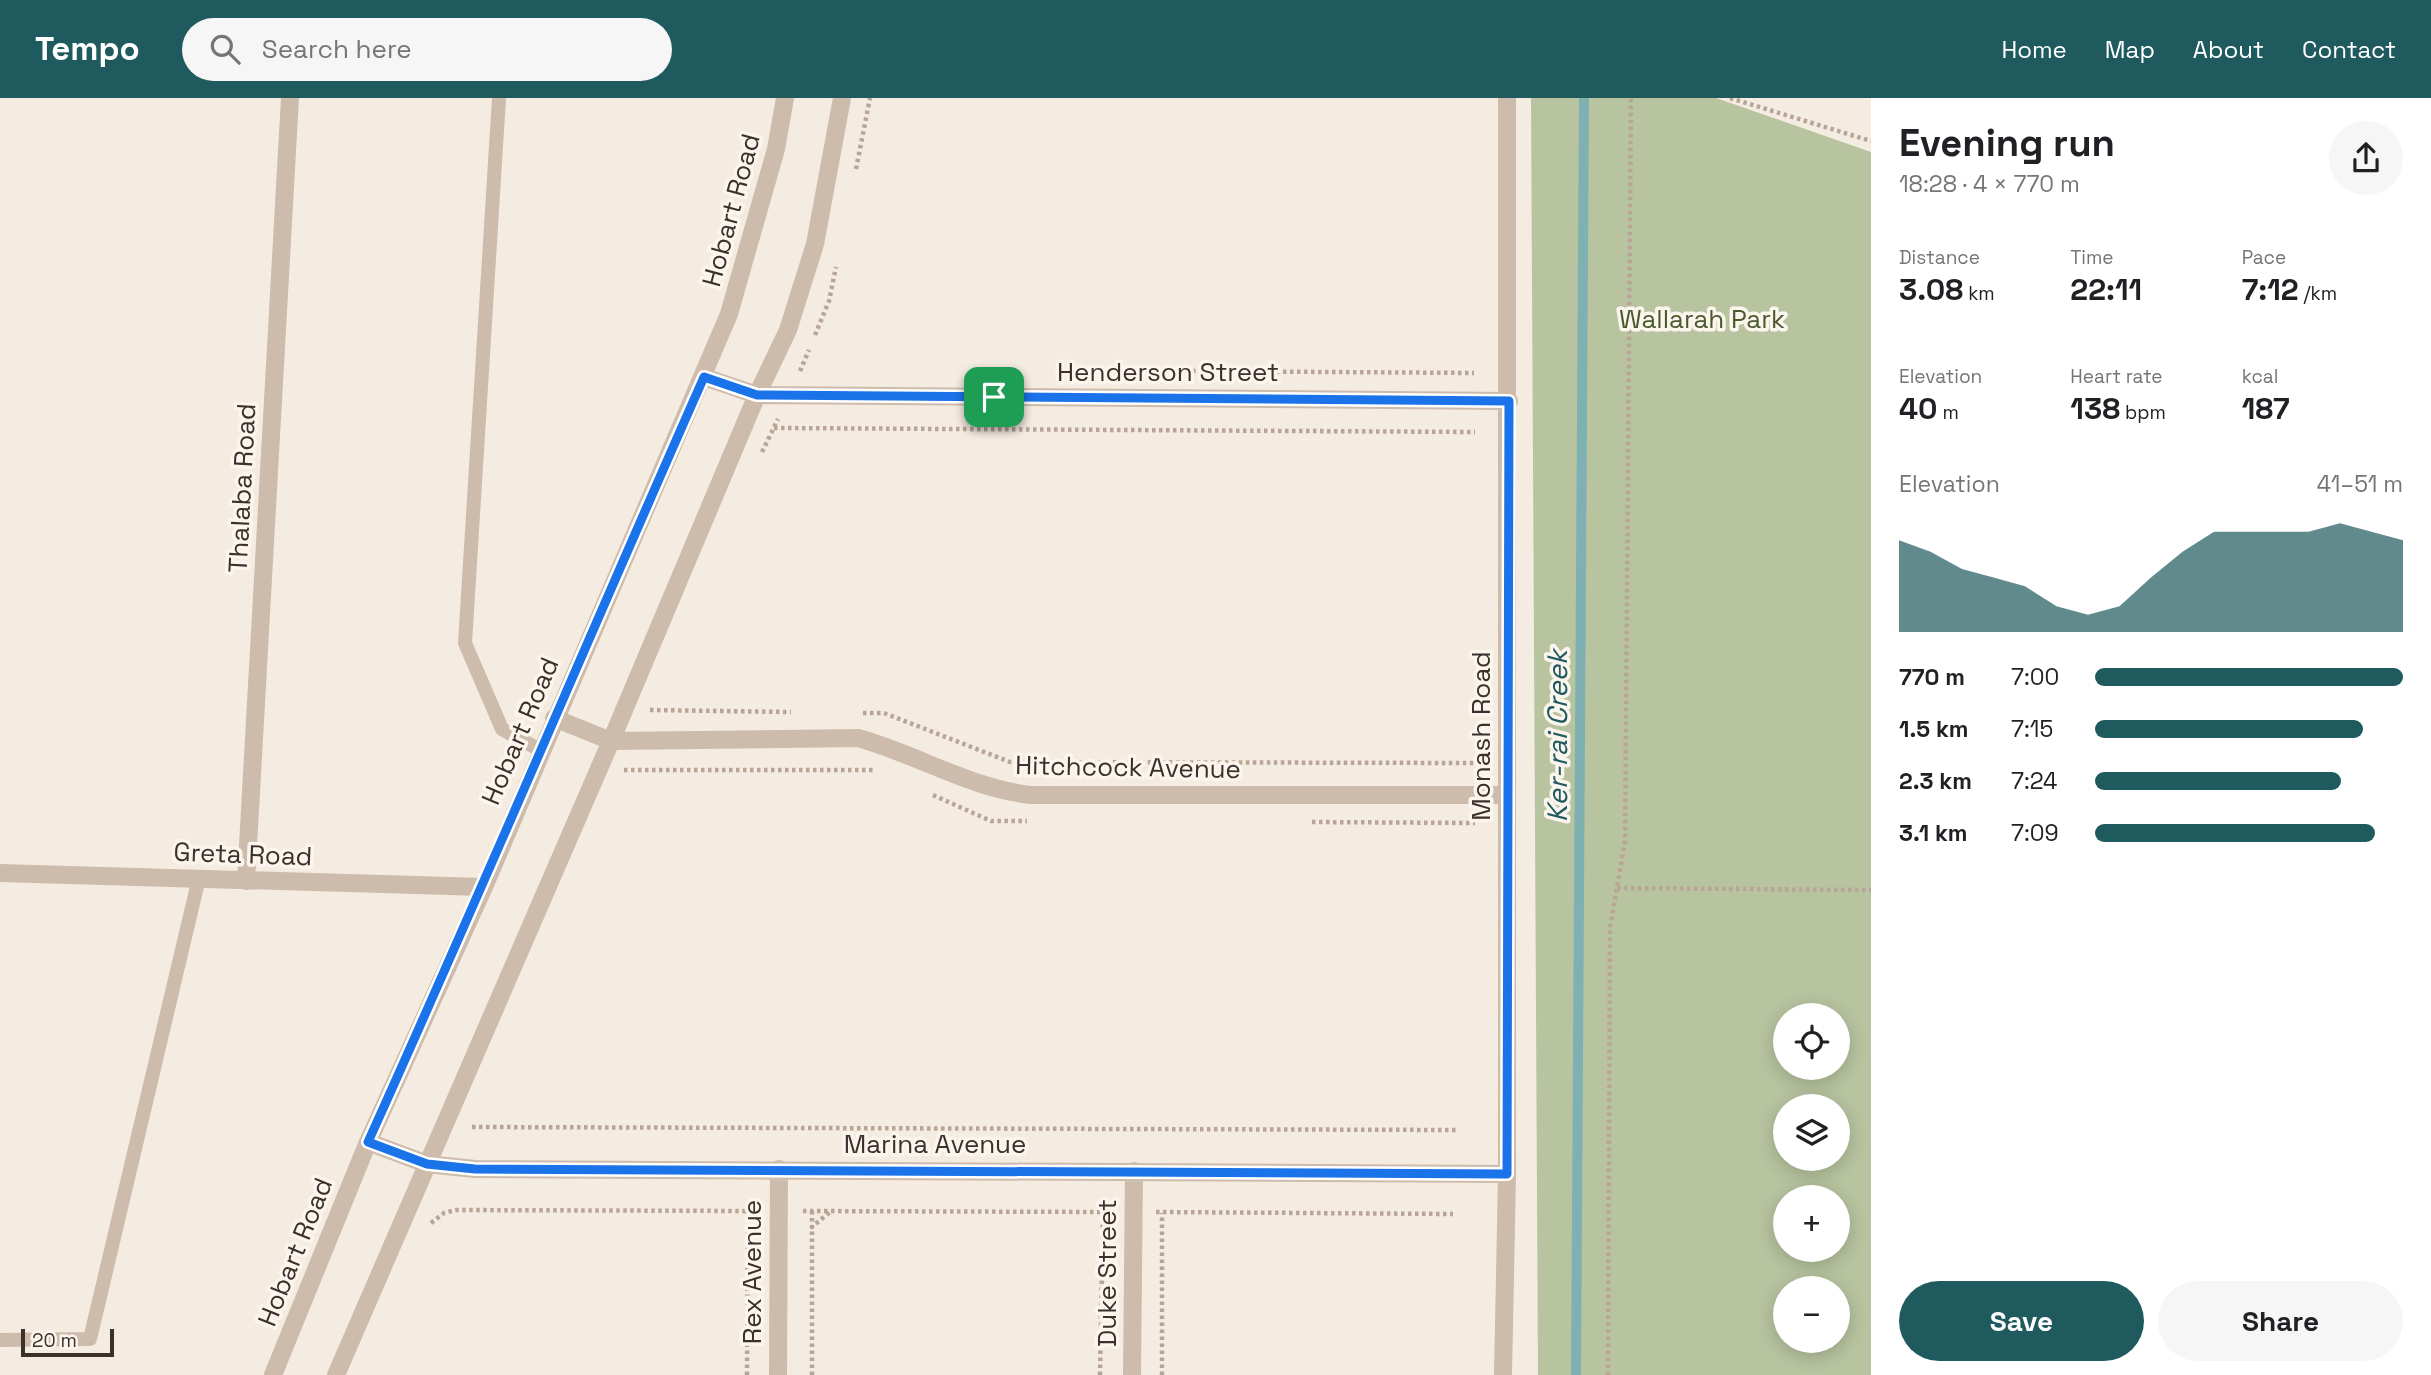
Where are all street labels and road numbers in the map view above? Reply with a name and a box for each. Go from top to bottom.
street label: Hobart Road [694,130,768,290]
street label: Henderson Street [1057,355,1279,389]
street label: Thalaba Road [221,402,263,574]
street label: Monash Road [1464,651,1498,821]
street label: Hobart Road [474,652,566,810]
street label: Hitchcock Avenue [1015,748,1241,786]
street label: Greta Road [173,835,313,873]
street label: Marina Avenue [844,1127,1026,1161]
street label: Hobart Road [250,1173,340,1331]
street label: Duke Street [1090,1199,1124,1347]
street label: Rex Avenue [735,1200,769,1344]

